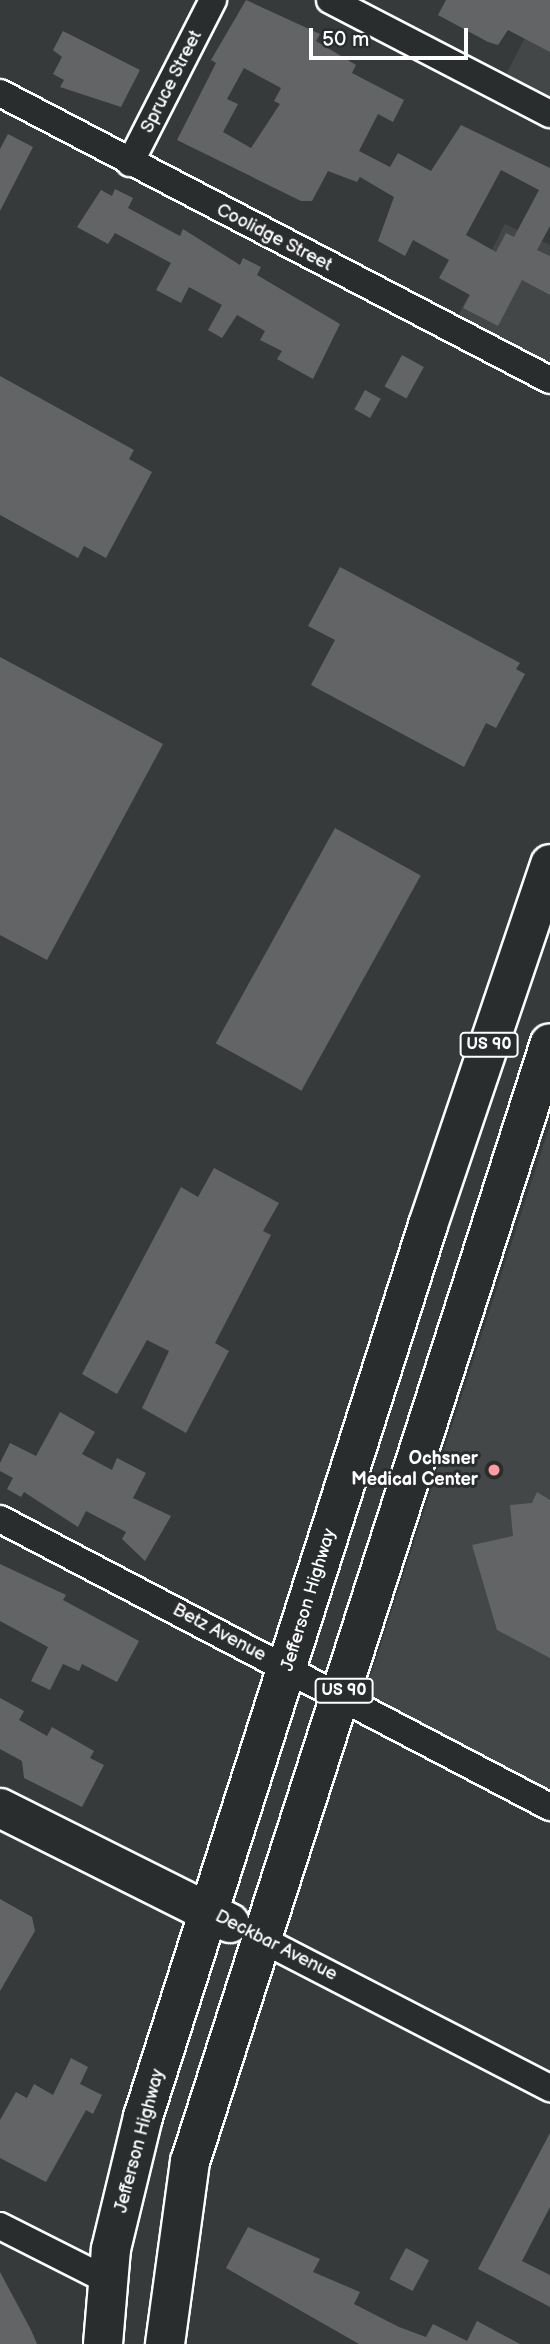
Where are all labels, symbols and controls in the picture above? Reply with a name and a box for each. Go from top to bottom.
scale bar [312,14,471,58]
street label: Spruce Street [137,27,207,137]
text: 50 m [322,27,369,52]
street label: Coolidge Street [212,200,336,276]
road number: US 90 [459,1032,519,1058]
place label: Ochsner Medical Center [351,1449,478,1492]
marker: Ochsner Medical Center [484,1460,504,1480]
street label: Jefferson Highway [277,1526,341,1674]
street label: Betz Avenue [169,1599,269,1667]
road number: US 90 [314,1679,374,1704]
street label: Deckbar Avenue [211,1906,341,1986]
street label: Jefferson Highway [110,2067,170,2215]

